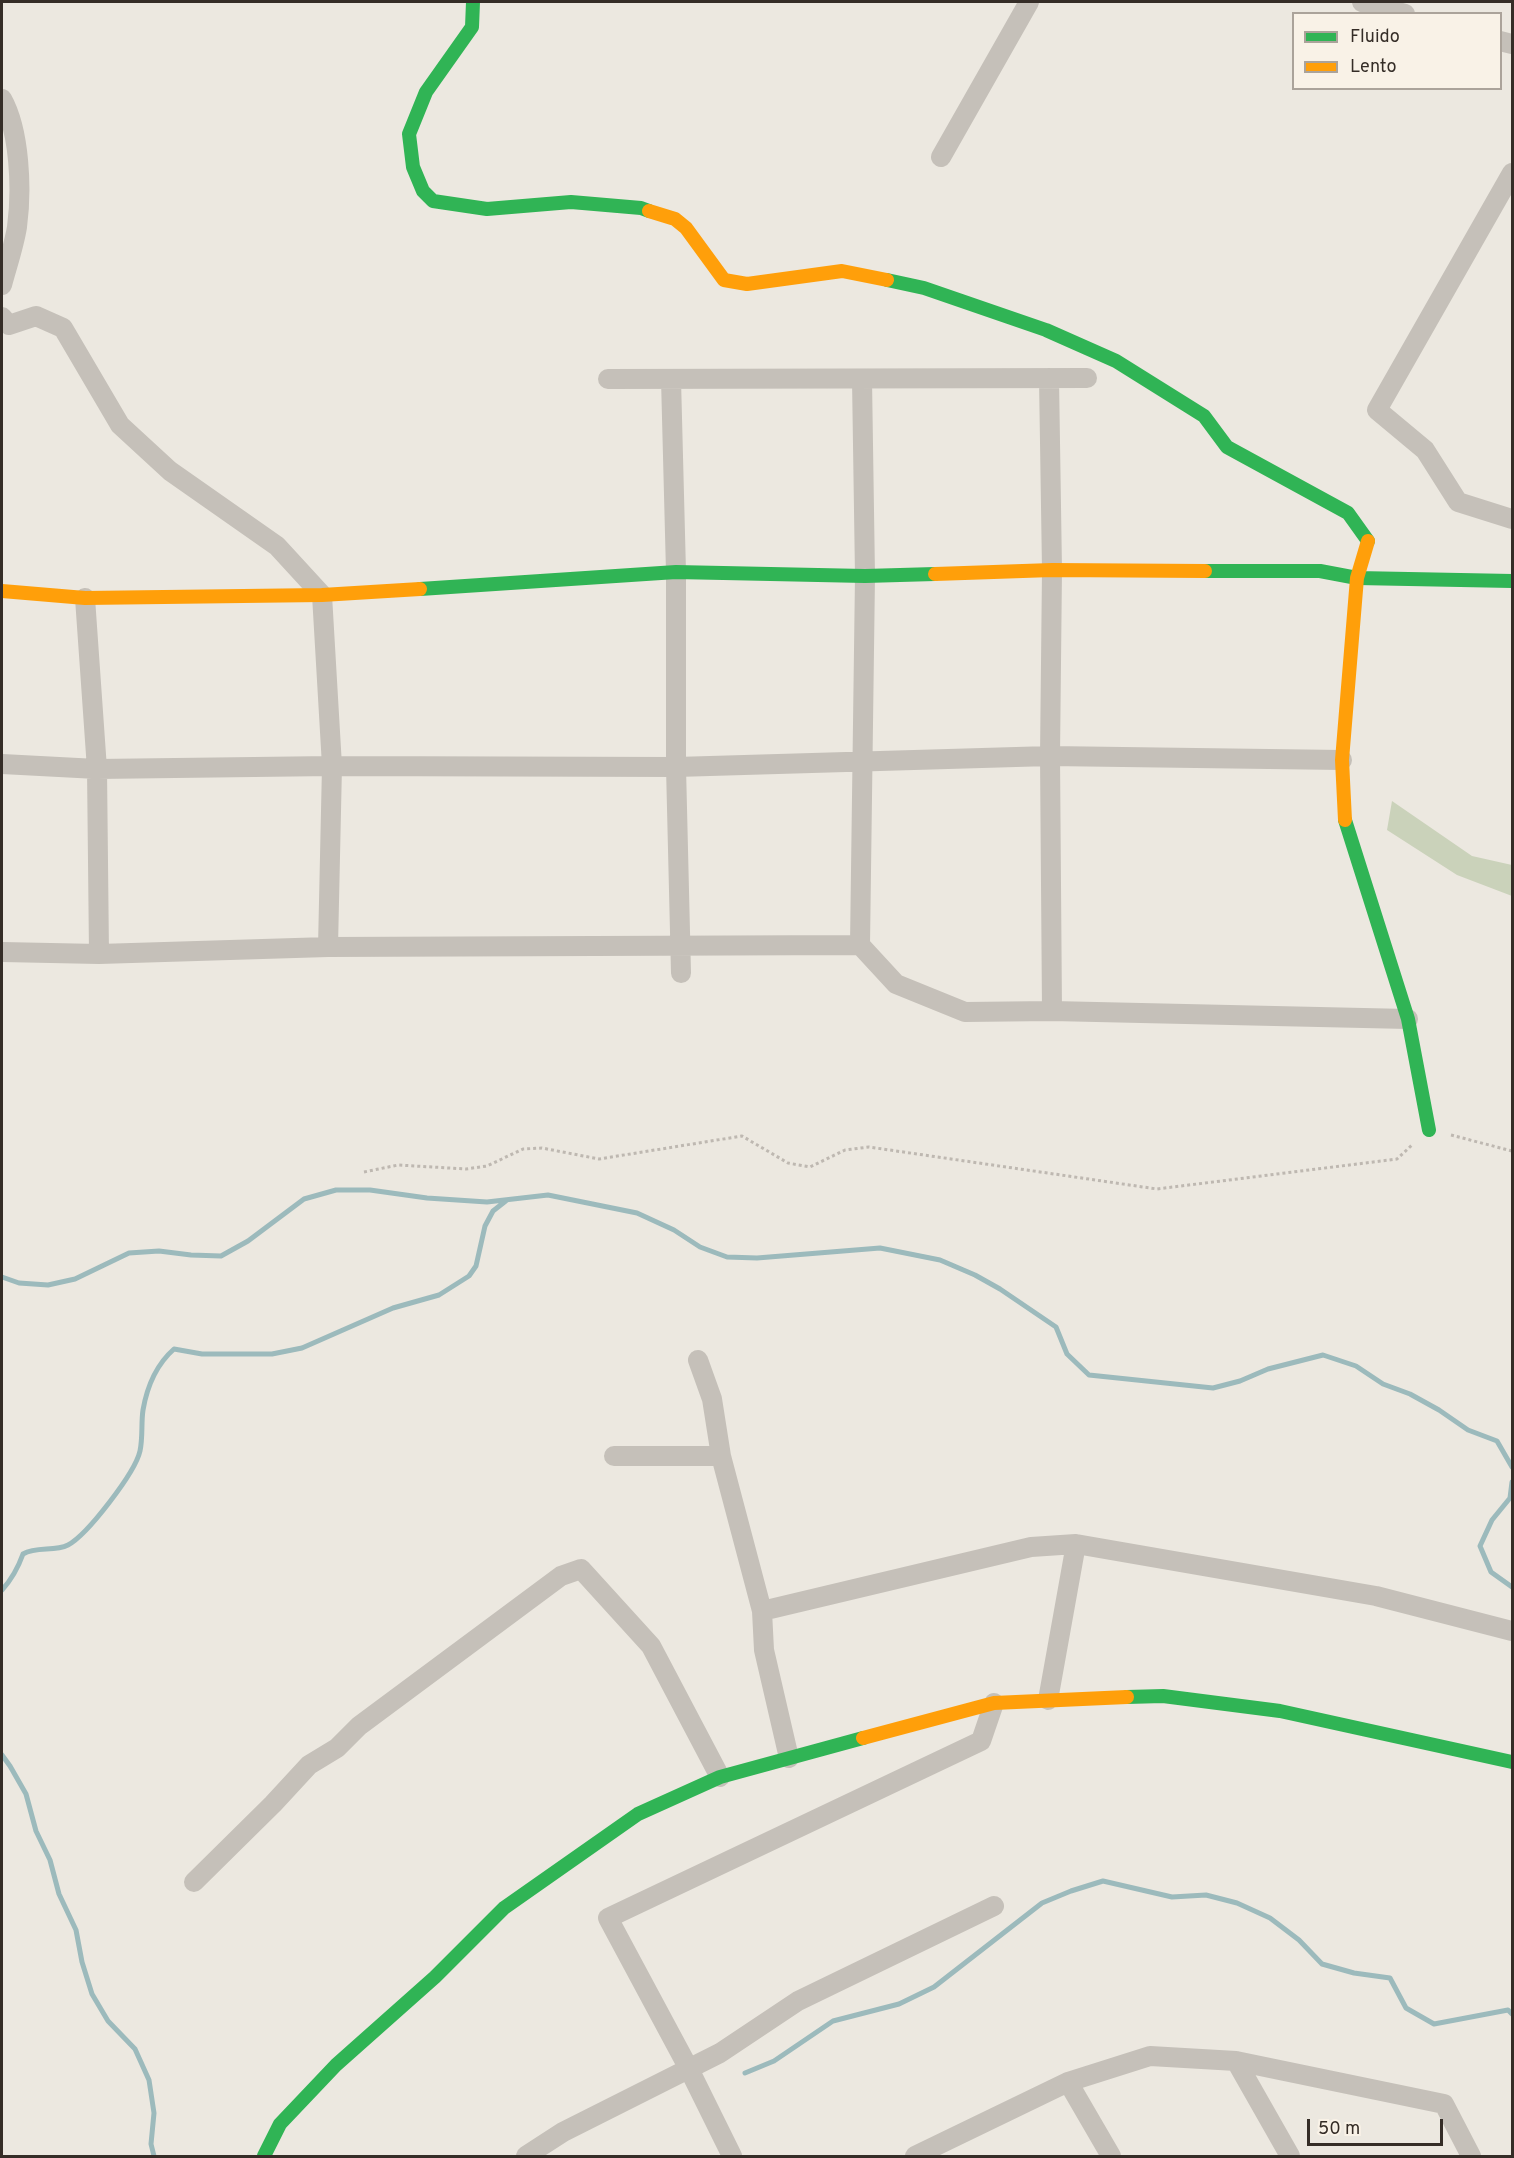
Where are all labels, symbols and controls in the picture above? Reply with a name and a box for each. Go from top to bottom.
legend [1292,12,1502,90]
text: Fluido [1350,26,1400,49]
text: Lento [1350,56,1396,79]
scale bar [1310,2107,1446,2145]
text: 50 m [1318,2118,1360,2141]

